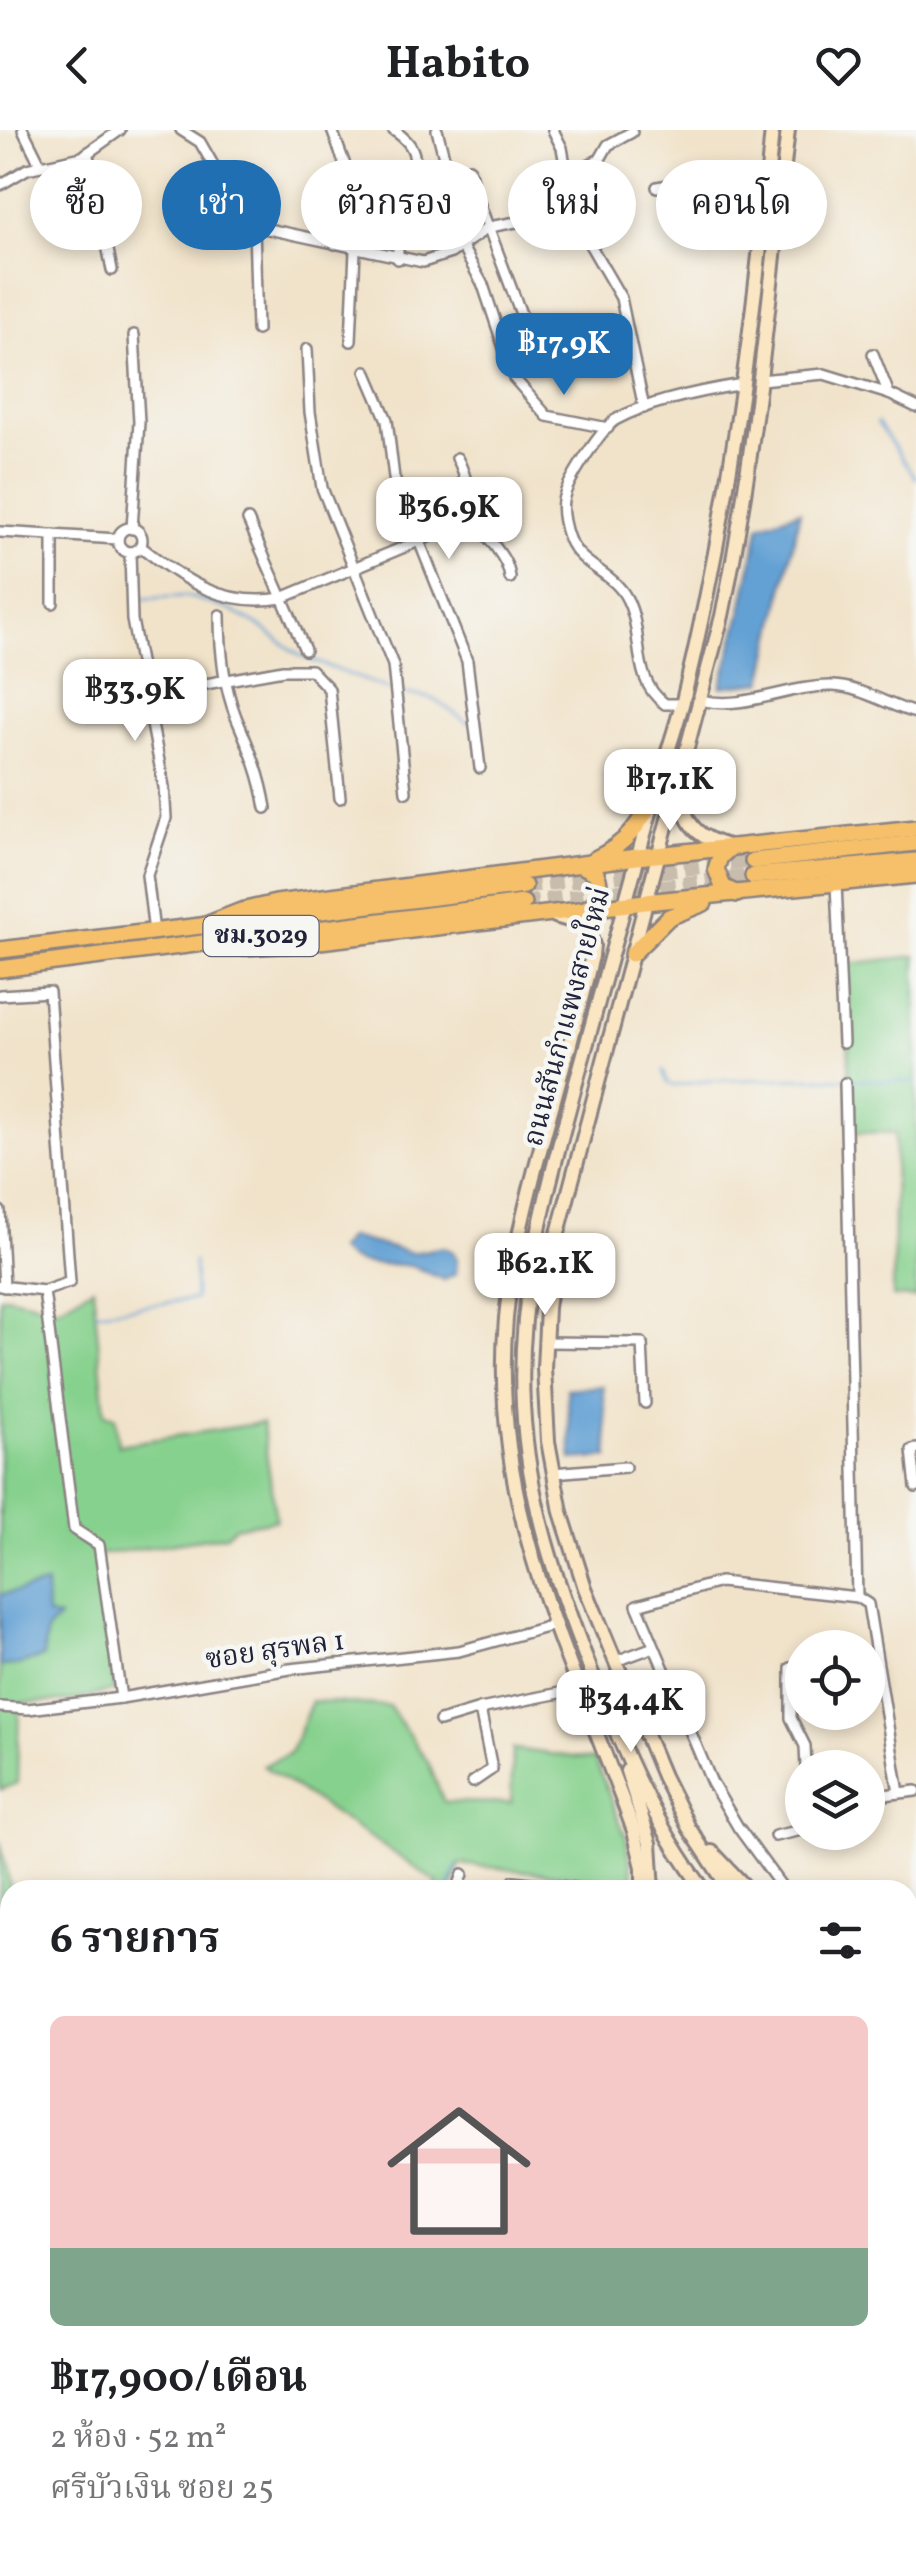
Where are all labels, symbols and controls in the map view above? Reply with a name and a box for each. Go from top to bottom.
text: Habito [386,34,530,97]
icon: back [50,38,105,93]
icon: heart [811,38,866,93]
chip: ซื้อ [30,160,142,250]
chip: เช่า [162,160,281,250]
chip: ตัวกรอง [301,160,488,250]
chip: ใหม่ [508,160,636,250]
chip: คอนโด [656,160,827,250]
pin: ฿17.9K [483,313,645,398]
text: ฿17.9K [518,323,610,367]
pin: ฿36.9K [368,477,530,562]
text: ฿36.9K [398,487,500,531]
pin: ฿33.9K [54,659,216,744]
text: ฿33.9K [85,669,185,713]
pin: ฿17.1K [589,749,751,834]
text: ฿17.1K [626,759,714,803]
street label: ถนนสันกำแพงสายใหม่ [513,883,621,1151]
road number: ชม.3029 [204,916,318,956]
pin: ฿62.1K [464,1233,626,1318]
text: ฿62.1K [496,1243,594,1287]
street label: ซอย สุรพล 1 [203,1622,347,1680]
map controls [785,1630,885,1850]
button: locate [785,1630,885,1730]
pin: ฿34.4K [550,1670,712,1755]
text: ฿34.4K [578,1680,684,1724]
button: layers [785,1750,885,1850]
text: 6 รายการ [50,1912,220,1971]
icon: filters [813,1913,868,1968]
icon: home [369,2081,549,2261]
text: ฿17,900/เดือน [50,2351,307,2410]
text: 2 ห้อง · 52 m² [50,2417,226,2461]
text: ศรีบัวเงิน ซอย 25 [50,2468,274,2512]

